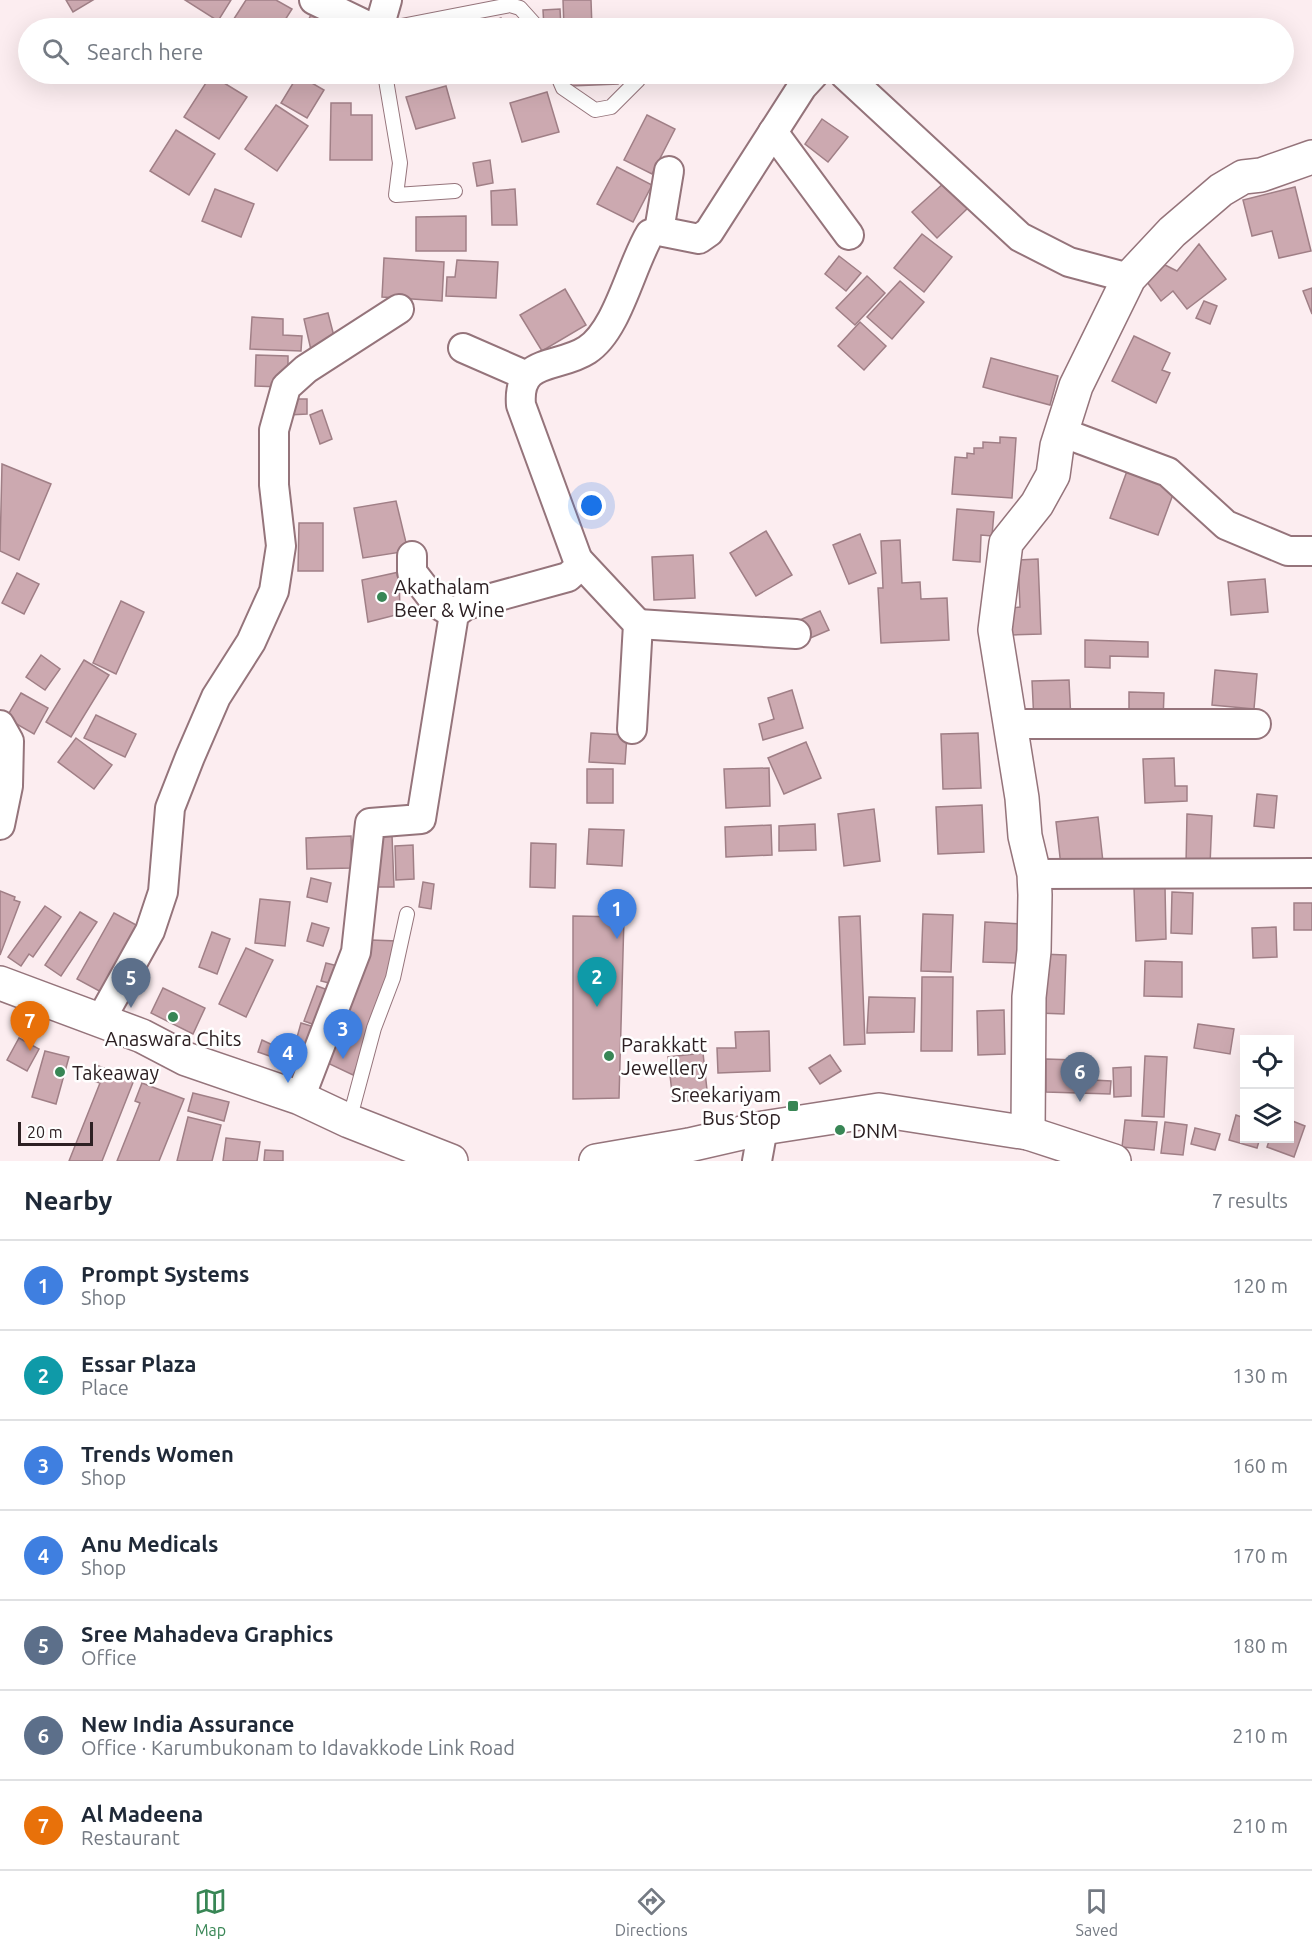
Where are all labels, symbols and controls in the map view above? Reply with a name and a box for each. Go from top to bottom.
search box [18,18,1294,84]
icon: search [39,35,72,68]
text: Search here [87,39,203,64]
your location [577,491,606,520]
place label: Akathalam Beer & Wine [394,575,505,621]
marker: Akathalam Beer & Wine [375,590,389,604]
pin: 1 [598,890,636,939]
pin: 5 [112,958,150,1008]
pin: 2 [578,958,616,1007]
pin: 7 [10,1002,50,1051]
marker: Anaswara Chits [166,1010,180,1024]
pin: 3 [324,1010,362,1059]
place label: Anaswara Chits [105,1027,241,1050]
place label: Parakkatt Jewellery [621,1033,708,1079]
pin: 4 [268,1034,308,1083]
map controls [1240,1035,1294,1143]
button: locate [1240,1035,1294,1089]
marker: Parakkatt Jewellery [602,1049,616,1063]
pin: 6 [1060,1052,1100,1102]
place label: Takeaway [72,1061,159,1084]
marker: Takeaway [53,1065,67,1079]
place label: Sreekariyam Bus Stop [671,1083,781,1129]
button: layers [1240,1089,1294,1143]
marker: Sreekariyam Bus Stop [786,1099,800,1113]
scale bar [18,1119,93,1146]
place label: DNM [852,1119,898,1142]
text: 20 m [27,1123,63,1141]
marker: DNM [833,1123,847,1137]
text: Nearby [24,1186,112,1215]
text: 7 results [1212,1189,1288,1212]
text: Prompt Systems [81,1261,249,1286]
text: 1 [38,1274,49,1297]
text: 120 m [1232,1274,1288,1297]
text: Shop [81,1286,126,1309]
text: Essar Plaza [81,1351,196,1376]
text: 2 [38,1364,49,1387]
text: 130 m [1232,1364,1288,1387]
text: Place [81,1376,129,1399]
text: Trends Women [81,1441,234,1466]
text: 3 [38,1454,49,1477]
text: 160 m [1232,1454,1288,1477]
text: Shop [81,1466,126,1489]
text: Anu Medicals [81,1531,218,1556]
text: 4 [38,1544,49,1567]
text: 170 m [1232,1544,1288,1567]
text: Shop [81,1556,126,1579]
text: Sree Mahadeva Graphics [81,1621,333,1646]
text: 5 [38,1634,49,1657]
text: 180 m [1232,1634,1288,1657]
text: Office [81,1646,137,1669]
text: New India Assurance [81,1711,295,1736]
text: 6 [38,1724,49,1747]
text: 210 m [1232,1724,1288,1747]
text: Office · Karumbukonam to Idavakkode Link Road [81,1736,515,1759]
text: Al Madeena [81,1801,203,1826]
text: 7 [38,1814,49,1837]
text: 210 m [1232,1814,1288,1837]
text: Restaurant [81,1826,180,1849]
tab: Map [194,1885,227,1939]
tab: Directions [615,1885,688,1939]
tab: Saved [1076,1885,1118,1939]

